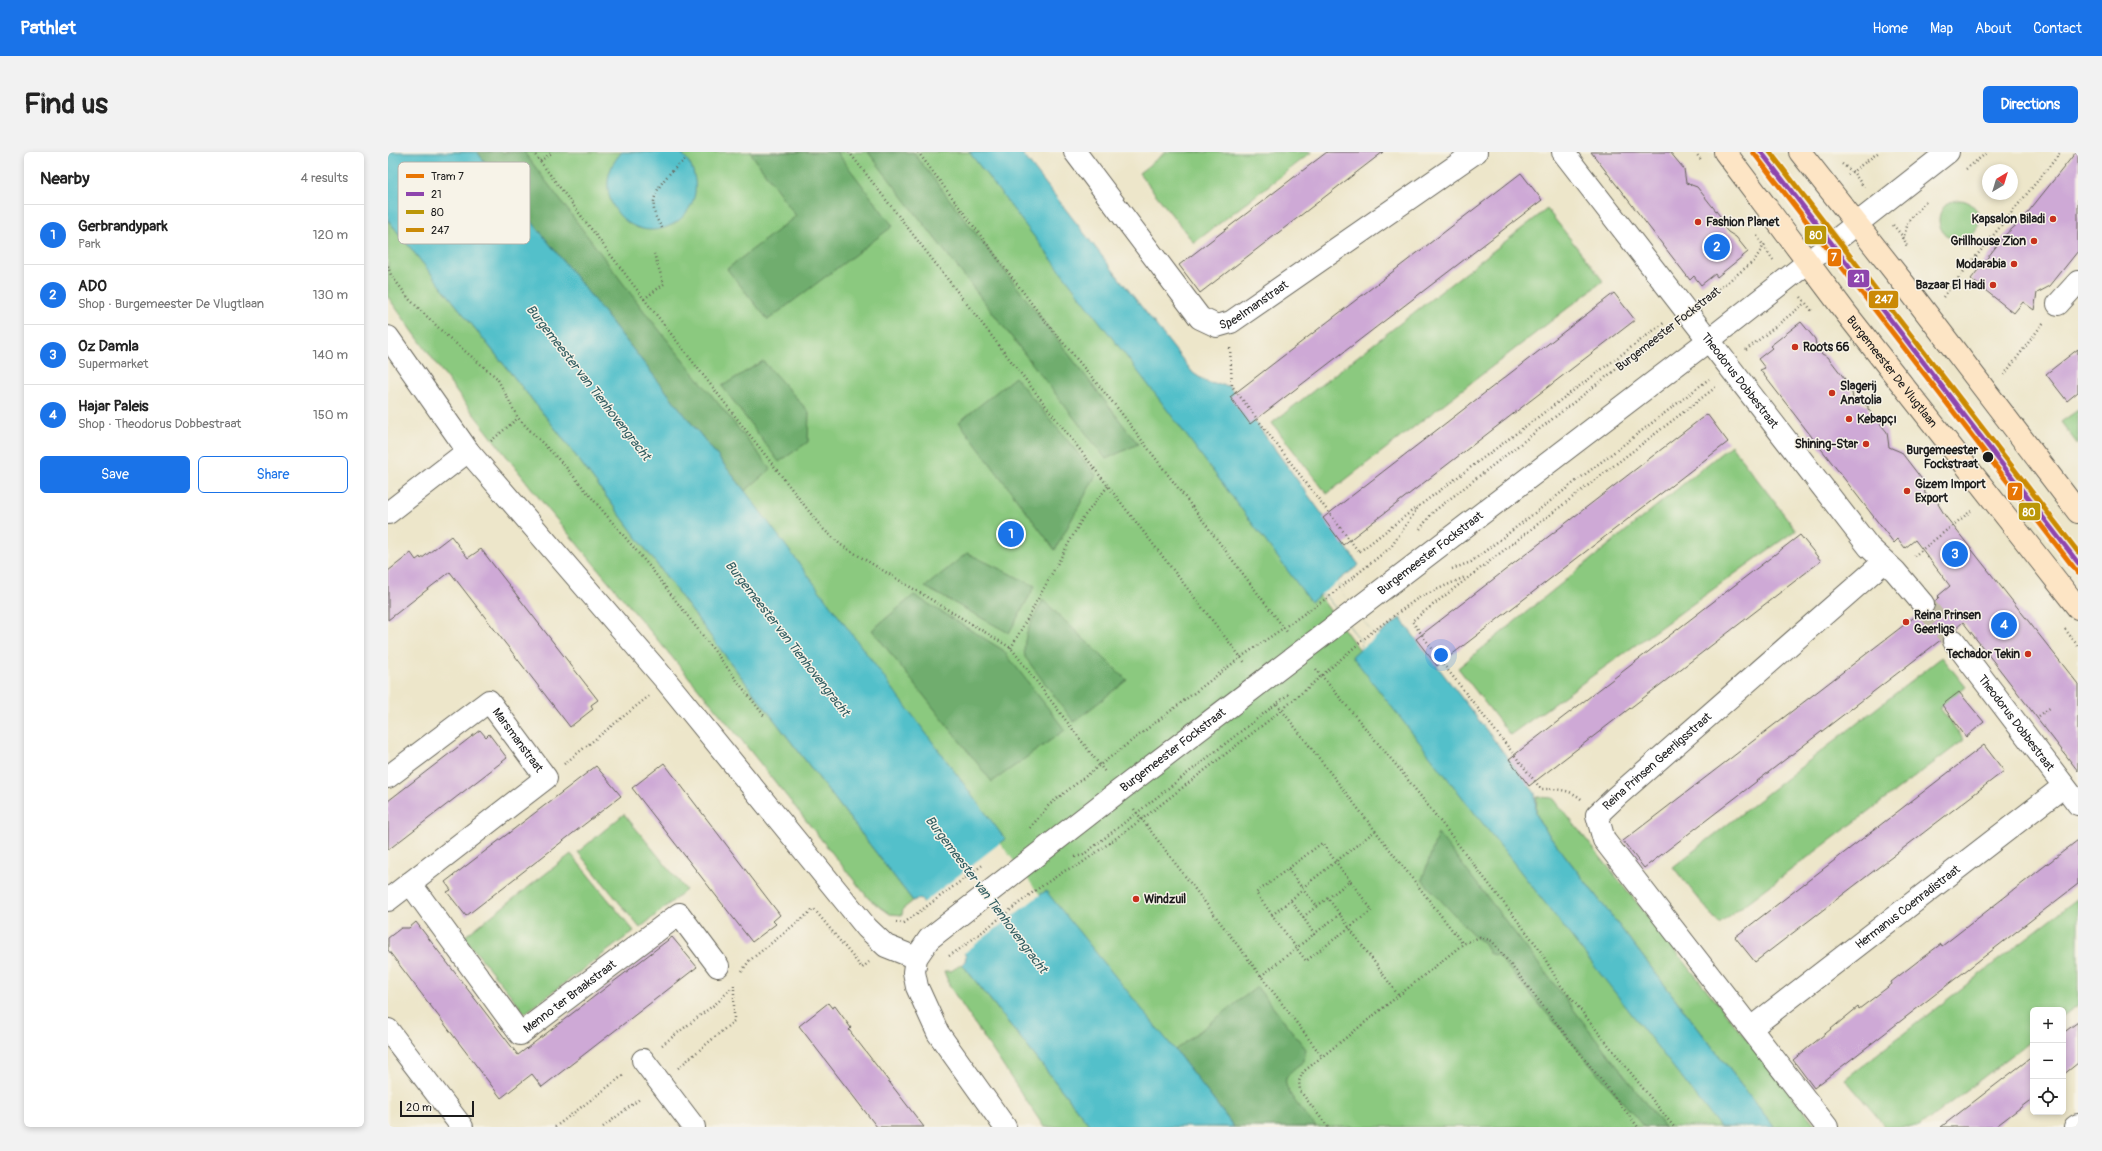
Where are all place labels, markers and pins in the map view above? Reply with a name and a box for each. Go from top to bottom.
place label: Kapsalon Biladi [1972,212,2045,227]
marker: Kapsalon Biladi [2048,214,2058,224]
place label: Fashion Planet [1706,215,1780,230]
marker: Fashion Planet [1693,217,1703,227]
pin: 2 [1704,232,1730,262]
place label: Grillhouse Zion [1950,234,2026,249]
marker: Grillhouse Zion [2029,236,2039,246]
place label: Modarabia [1956,257,2006,272]
marker: Modarabia [2009,259,2019,269]
place label: Bazaar El Hadi [1915,278,1985,293]
marker: Bazaar El Hadi [1988,280,1998,290]
place label: Roots 66 [1803,340,1850,355]
marker: Roots 66 [1790,342,1800,352]
place label: Slagerij Anatolia [1840,379,1882,408]
marker: Slagerij Anatolia [1827,388,1837,398]
place label: Kebapçı [1857,412,1897,427]
marker: Kebapçı [1844,414,1854,424]
place label: Shining-Star [1795,437,1859,452]
marker: Shining-Star [1861,439,1871,449]
place label: Burgemeester Fockstraat [1906,443,1979,472]
marker: Burgemeester Fockstraat [1981,450,1995,464]
place label: Gizem Import Export [1915,477,1987,506]
marker: Gizem Import Export [1902,486,1912,496]
pin: 1 [998,519,1024,549]
pin: 3 [1942,539,1968,569]
place label: Reina Prinsen Geerligs [1914,608,1981,637]
pin: 4 [1991,610,2017,640]
marker: Reina Prinsen Geerligs [1901,617,1911,627]
place label: Techador Tekin [1945,647,2020,662]
marker: Techador Tekin [2023,649,2033,659]
place label: Windzuil [1144,892,1186,907]
marker: Windzuil [1131,894,1141,904]

